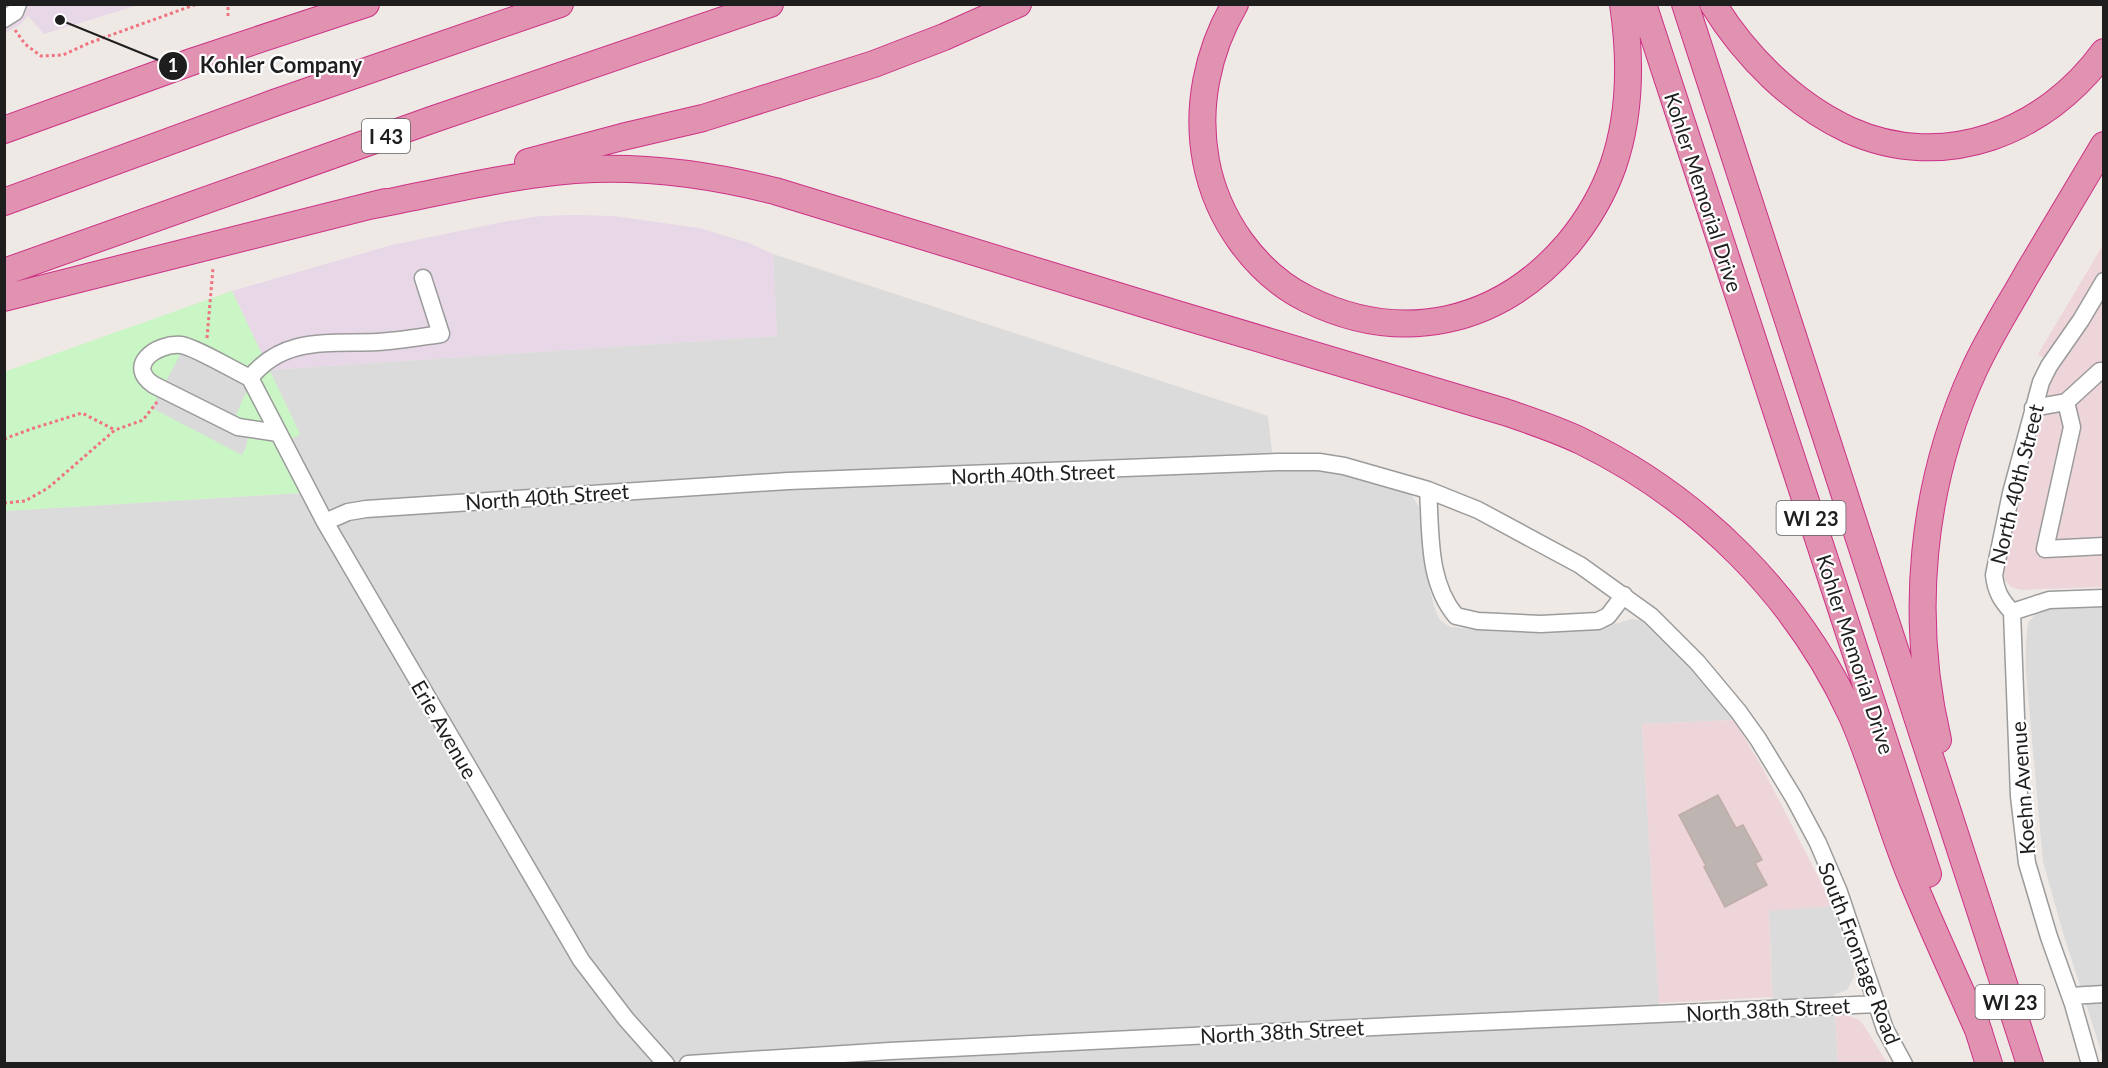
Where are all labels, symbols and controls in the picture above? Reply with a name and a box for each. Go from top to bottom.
callout: Kohler Company [158,46,375,86]
text: Kohler Company [200,51,363,78]
text: 1 [168,54,178,76]
street label: Kohler Memorial Drive [1660,89,1748,295]
road number: I 43 [362,119,410,153]
street label: North 40th Street [1984,401,2048,567]
street label: North 40th Street [951,458,1116,488]
street label: North 40th Street [464,478,630,514]
road number: WI 23 [1776,501,1846,535]
street label: Kohler Memorial Drive [1812,551,1900,757]
street label: Erie Avenue [407,675,483,783]
street label: Koehn Avenue [2005,720,2039,856]
street label: South Frontage Road [1814,858,1906,1048]
road number: WI 23 [1976,985,2044,1019]
street label: North 38th Street [1685,992,1851,1026]
street label: North 38th Street [1199,1014,1365,1048]

